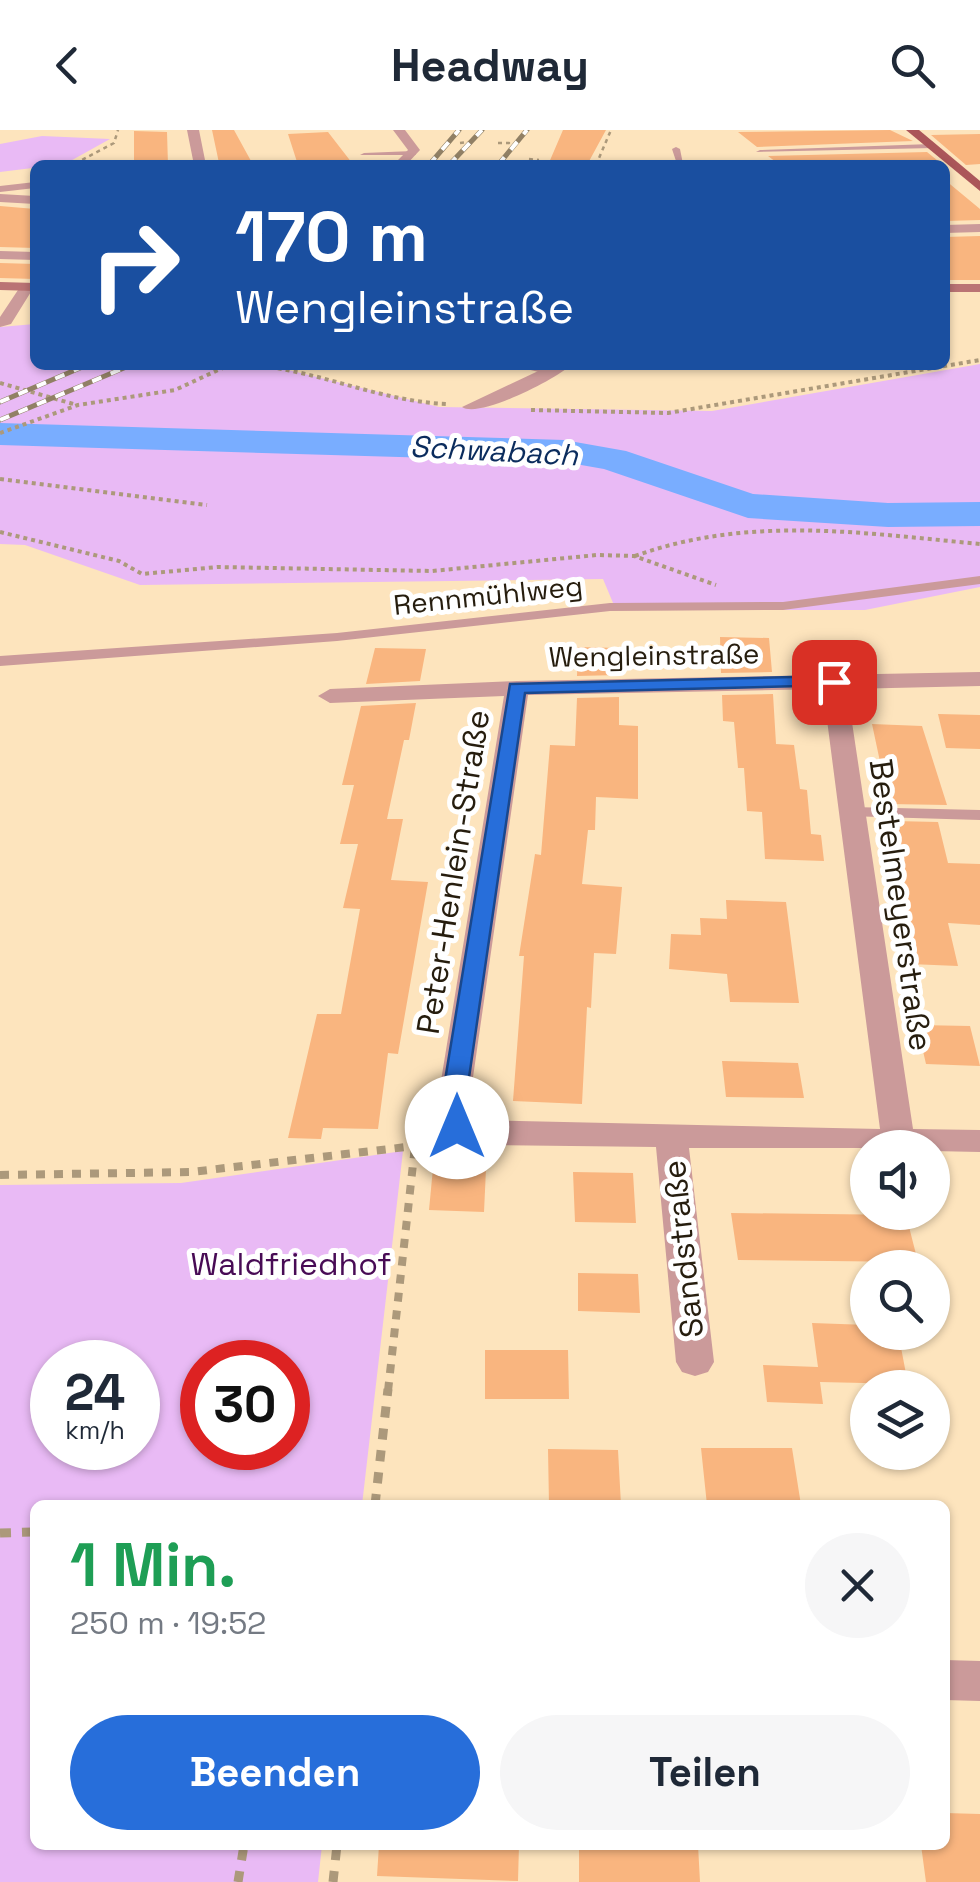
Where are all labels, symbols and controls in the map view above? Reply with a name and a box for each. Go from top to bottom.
text: Headway [391,37,589,94]
icon: back [40,38,95,93]
icon: search [885,38,940,93]
text: 170 m [235,192,428,281]
icon: right [70,200,200,330]
text: Wengleinstraße [235,279,574,336]
water label: Schwabach [409,427,580,474]
street label: Rennmühlweg [391,567,585,623]
street label: Wengleinstraße [548,635,760,675]
pin [792,640,877,725]
icon: arrive [807,655,862,710]
street label: Peter-Henlein-Straße [408,707,498,1037]
street label: Bestelmeyerstraße [861,756,941,1054]
position arrow [405,1075,509,1179]
map controls [850,1130,950,1470]
button: sound [850,1130,950,1230]
street label: Sandstraße [654,1158,712,1340]
park label: Waldfriedhof [190,1244,392,1284]
button: search [850,1250,950,1350]
speed limit sign: 30 [180,1340,310,1470]
text: 24 [65,1361,125,1425]
button: layers [850,1370,950,1470]
text: km/h [65,1414,125,1446]
text: 1 Min. [70,1527,236,1604]
button: close [805,1533,910,1638]
text: 250 m · 19:52 [70,1603,266,1643]
button: Beenden [70,1715,480,1830]
button: Teilen [500,1715,910,1830]

